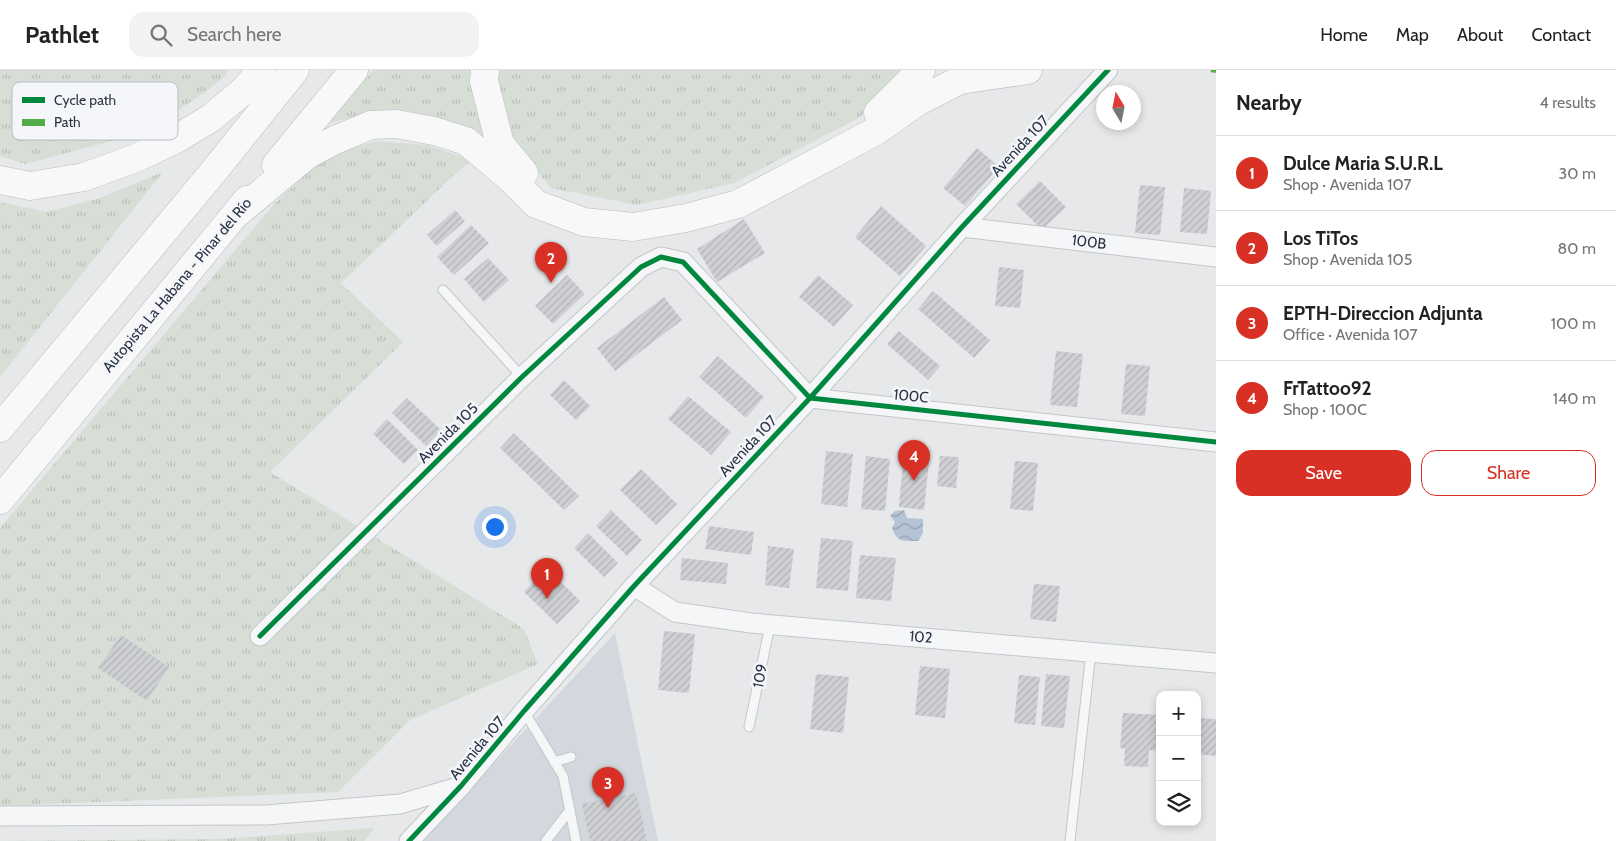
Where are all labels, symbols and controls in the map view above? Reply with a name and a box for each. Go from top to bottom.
search box [129,12,479,57]
text: Pathlet [25,20,99,49]
icon: search [147,21,175,49]
text: Search here [187,23,281,46]
text: Home [1320,24,1368,46]
text: Map [1396,24,1429,46]
text: About [1457,24,1503,46]
text: Contact [1531,24,1591,46]
legend [12,82,178,140]
north arrow [1096,85,1141,130]
text: Nearby [1236,90,1302,115]
text: Cycle path [54,91,116,109]
text: 4 results [1539,93,1596,112]
street label: Avenida 107 [987,111,1053,180]
text: Path [54,113,81,131]
text: Dulce Maria S.U.R.L [1283,152,1443,175]
text: 1 [1249,164,1255,183]
text: 30 m [1559,164,1596,183]
text: Shop · Avenida 107 [1283,175,1412,194]
street label: Autopista La Habana - Pinar del Río [99,194,255,376]
text: Los TiTos [1283,227,1358,250]
street label: 100B [1071,231,1107,253]
text: 2 [1248,239,1256,258]
text: 80 m [1558,239,1596,258]
pin: 2 [535,242,567,283]
text: Shop · Avenida 105 [1283,250,1412,269]
text: EPTH-Direccion Adjunta [1283,302,1483,325]
text: 3 [1248,314,1256,333]
text: 100 m [1551,314,1596,333]
text: Office · Avenida 107 [1283,325,1418,344]
text: FrTattoo92 [1283,377,1371,400]
street label: 100C [893,385,929,407]
text: 4 [1247,389,1257,408]
text: 140 m [1553,389,1596,408]
street label: Avenida 105 [414,399,482,467]
text: Shop · 100C [1283,400,1367,419]
street label: Avenida 107 [715,411,781,480]
pin: 4 [898,440,930,481]
button: Save [1236,450,1411,496]
button: Share [1421,450,1596,496]
your location [482,514,508,540]
pin: 1 [531,558,563,599]
street label: 102 [909,627,933,647]
street label: 109 [749,663,771,689]
map controls [1156,691,1201,826]
button: + [1156,691,1201,736]
street label: Avenida 107 [445,712,509,783]
button: − [1156,736,1201,781]
pin: 3 [592,767,624,808]
button: layers [1156,781,1201,826]

